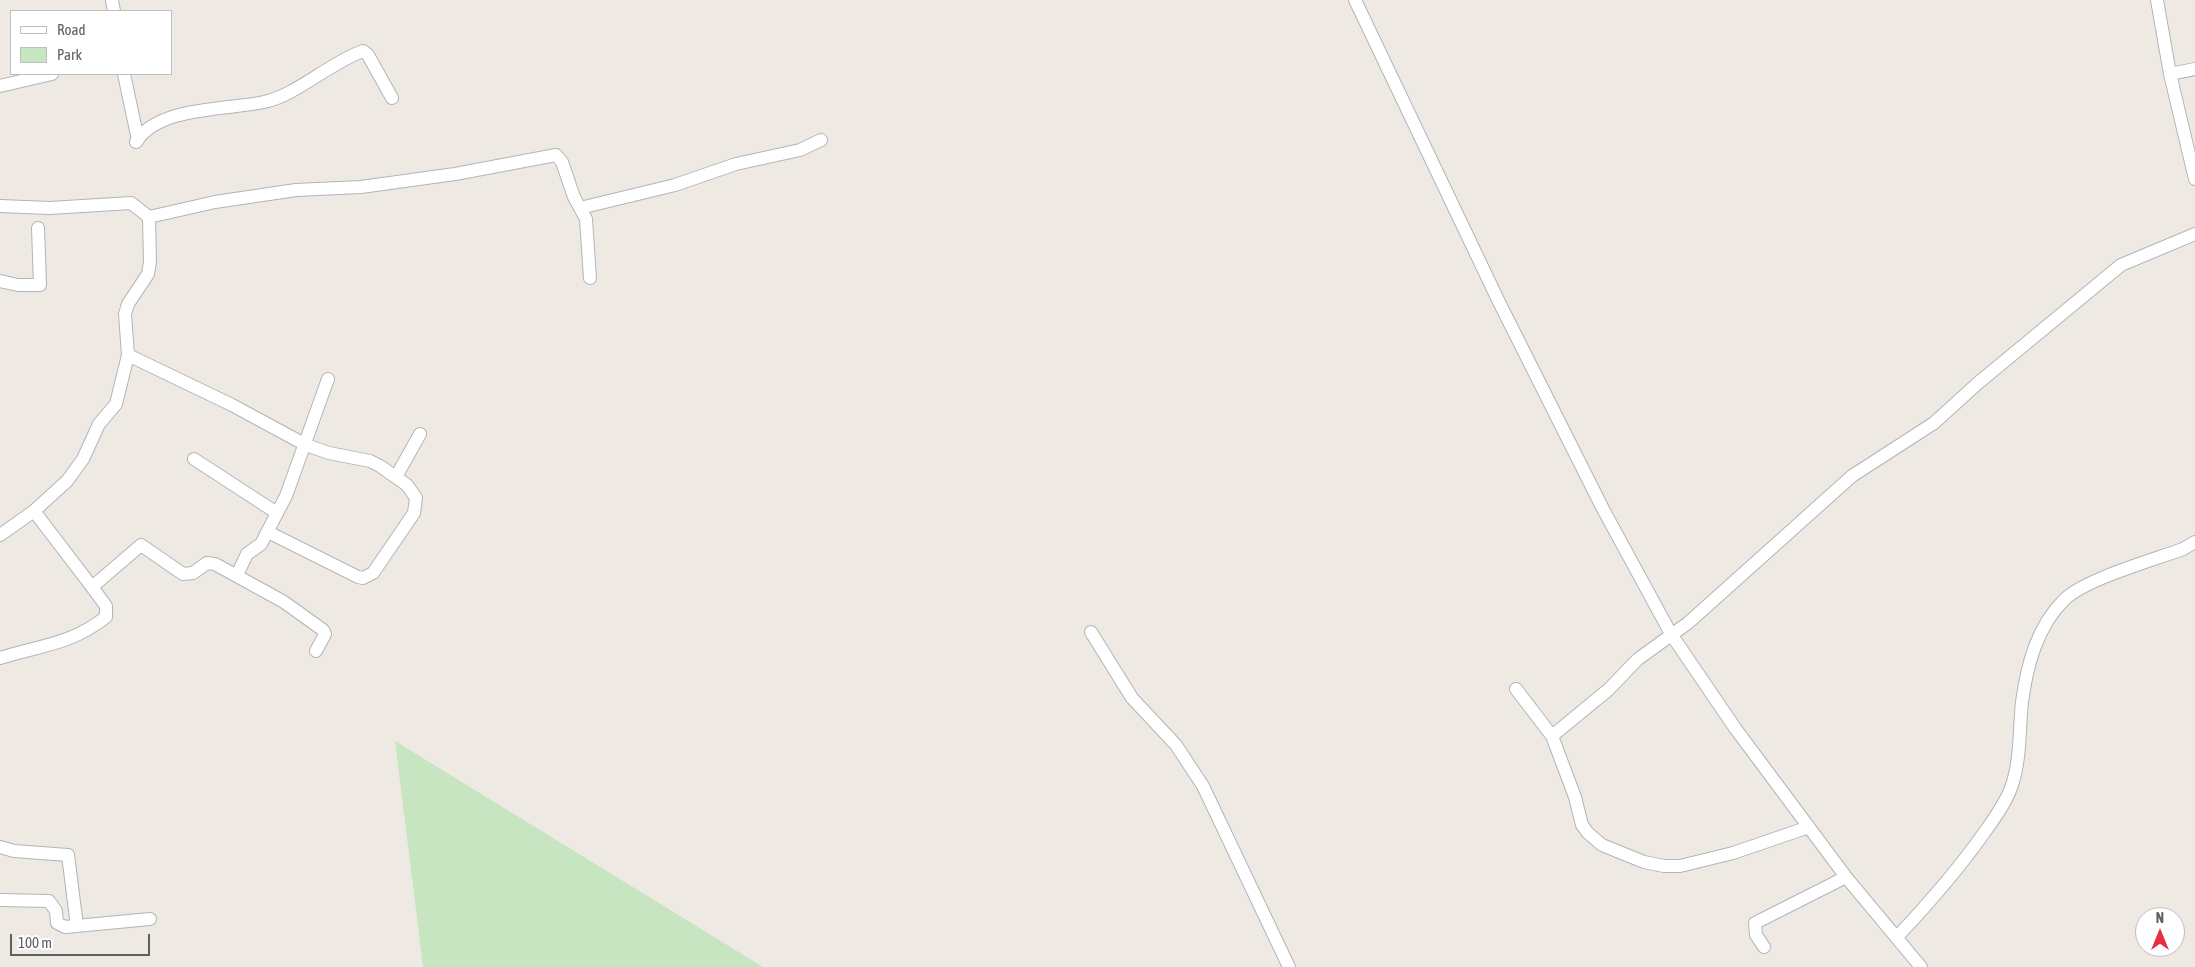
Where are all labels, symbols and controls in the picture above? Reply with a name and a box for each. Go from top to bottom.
legend [10,10,172,75]
text: Road [57,21,86,38]
text: Park [57,46,82,63]
north arrow [2135,907,2185,957]
text: N [2156,910,2164,926]
scale bar [12,924,152,956]
text: 100 m [18,934,52,951]

